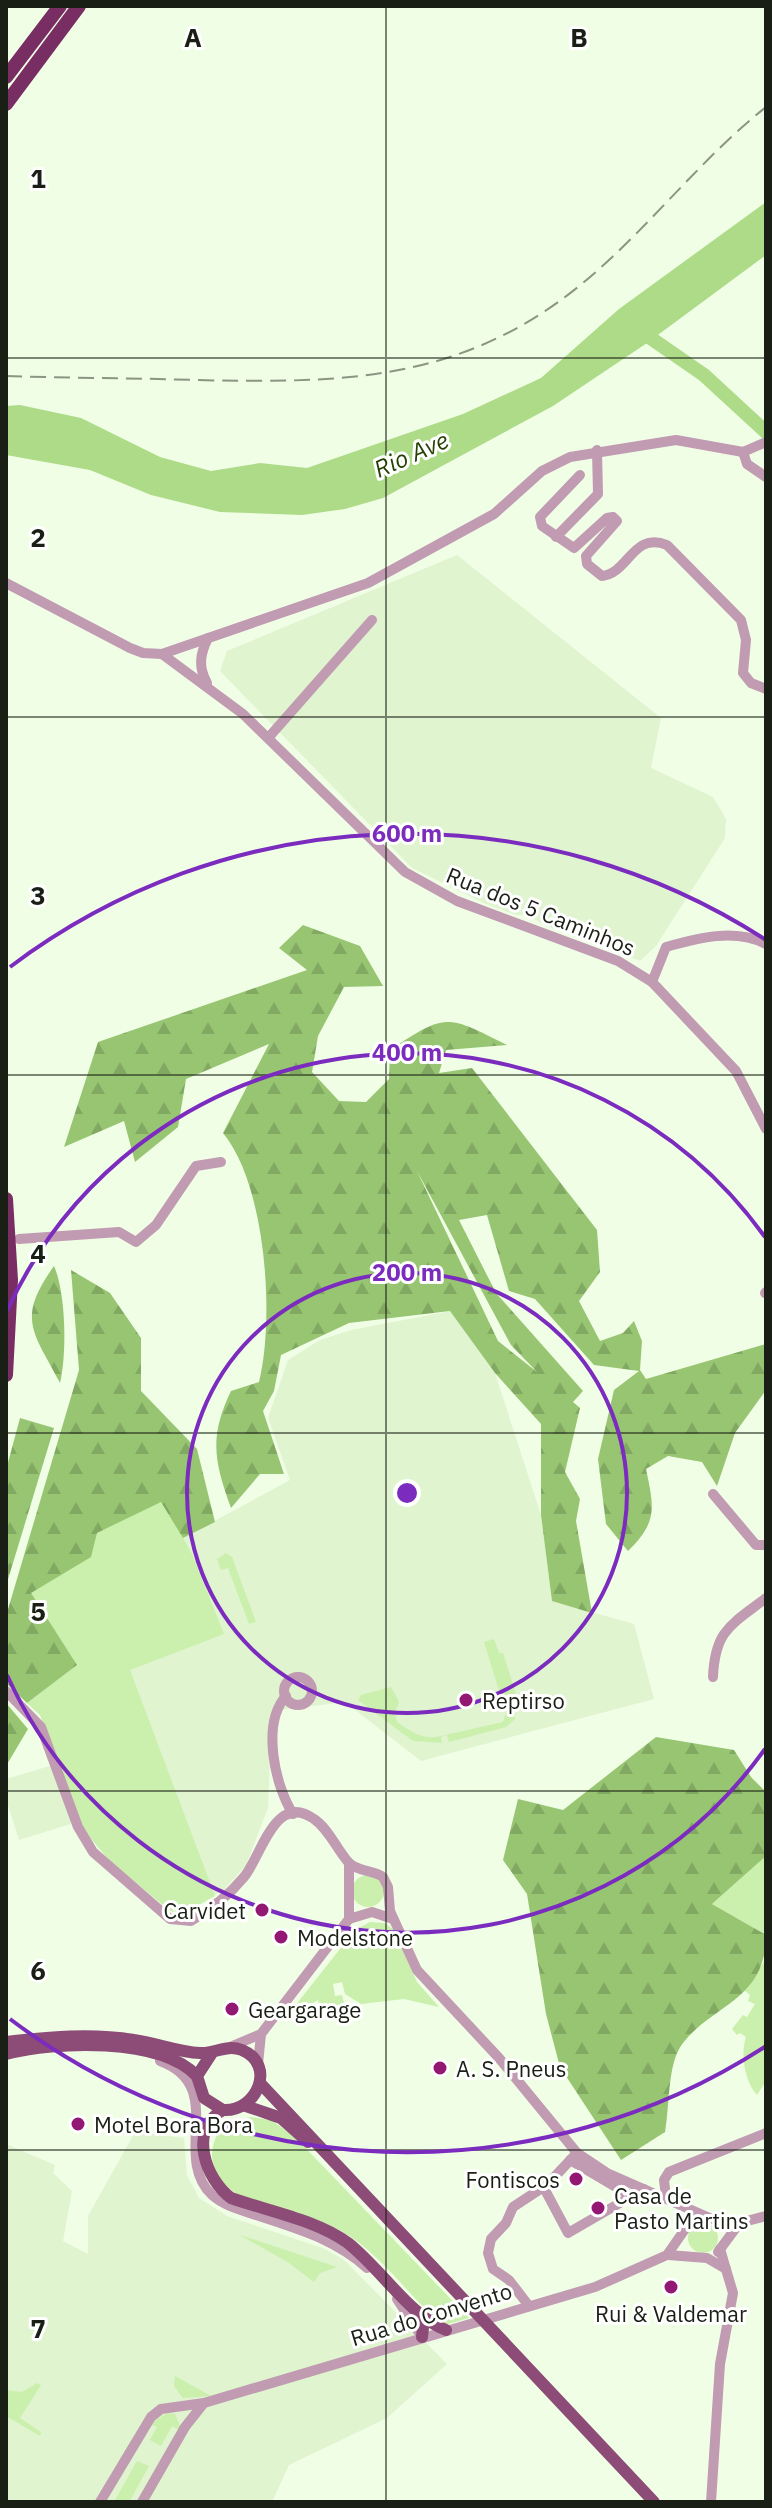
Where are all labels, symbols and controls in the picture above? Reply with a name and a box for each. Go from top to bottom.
text: A [184,20,202,54]
text: B [570,20,588,54]
text: 1 [30,161,46,195]
water label: Rio Ave [369,423,453,485]
text: 2 [30,520,46,554]
text: 600 m [372,817,442,849]
street label: Rua dos 5 Caminhos [442,860,640,962]
text: 3 [30,878,46,912]
text: 400 m [372,1036,442,1068]
text: 4 [30,1236,46,1270]
text: 200 m [372,1256,442,1288]
centre of rings [393,1479,421,1507]
text: 5 [30,1594,46,1628]
place label: Reptirso [482,1686,565,1715]
marker: Reptirso [457,1691,475,1709]
place label: Carvidet [163,1896,246,1925]
marker: Carvidet [253,1901,271,1919]
place label: Modelstone [297,1923,413,1952]
marker: Modelstone [272,1928,290,1946]
text: 6 [30,1953,46,1987]
place label: Geargarage [248,1995,361,2024]
marker: Geargarage [223,2000,241,2018]
place label: A. S. Pneus [456,2054,566,2083]
marker: A. S. Pneus [431,2059,449,2077]
place label: Motel Bora Bora [94,2110,253,2139]
marker: Motel Bora Bora [69,2115,87,2133]
place label: Fontiscos [466,2165,560,2194]
marker: Fontiscos [567,2170,585,2188]
place label: Casa de Pasto Martins [614,2181,749,2235]
marker: Casa de Pasto Martins [589,2199,607,2217]
street label: Rua do Convento [347,2276,515,2352]
marker: Rui & Valdemar [662,2278,680,2296]
place label: Rui & Valdemar [595,2299,747,2328]
text: 7 [30,2311,46,2345]

